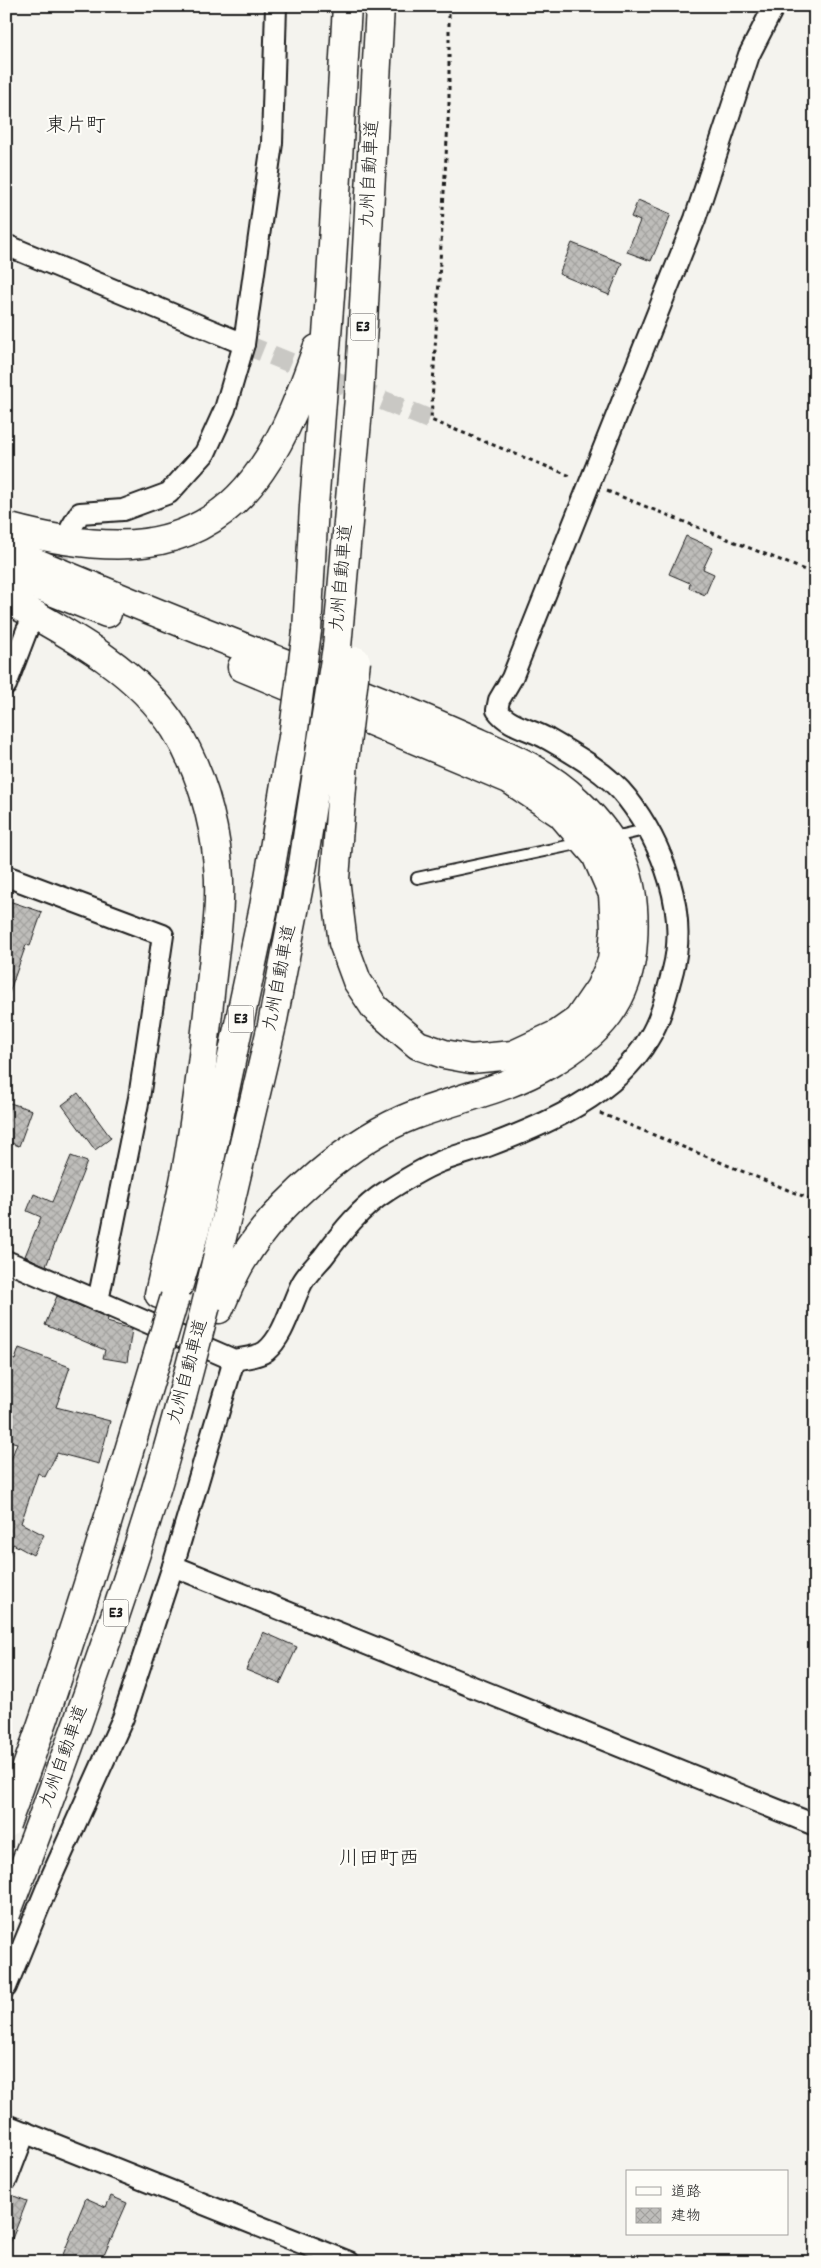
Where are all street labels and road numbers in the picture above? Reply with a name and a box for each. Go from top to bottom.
street label: 九州自動車道 [356,119,386,229]
road number: E3 [350,314,376,341]
street label: 九州自動車道 [326,523,360,633]
street label: 九州自動車道 [258,923,304,1033]
road number: E3 [228,1006,254,1032]
street label: 九州自動車道 [163,1317,215,1427]
road number: E3 [104,1600,128,1626]
street label: 九州自動車道 [35,1702,95,1812]

